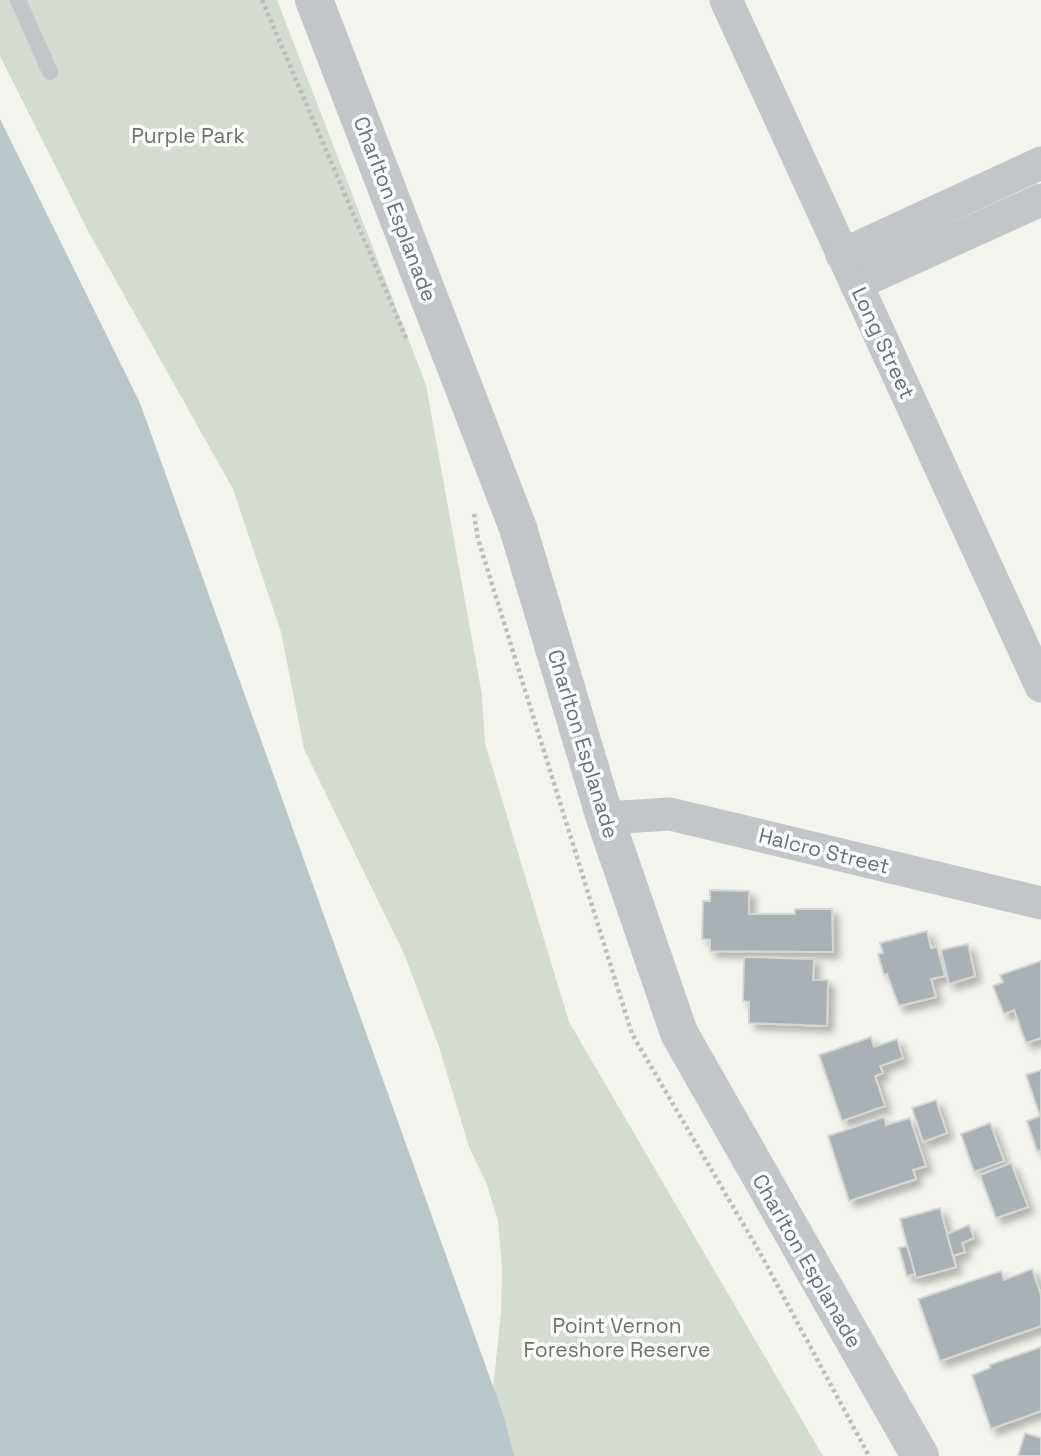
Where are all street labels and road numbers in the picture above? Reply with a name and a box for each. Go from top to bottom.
street label: Charlton Esplanade [348,112,443,305]
street label: Long Street [846,283,921,403]
street label: Charlton Esplanade [542,646,625,842]
street label: Halcro Street [756,821,892,880]
street label: Charlton Esplanade [747,1169,868,1352]

